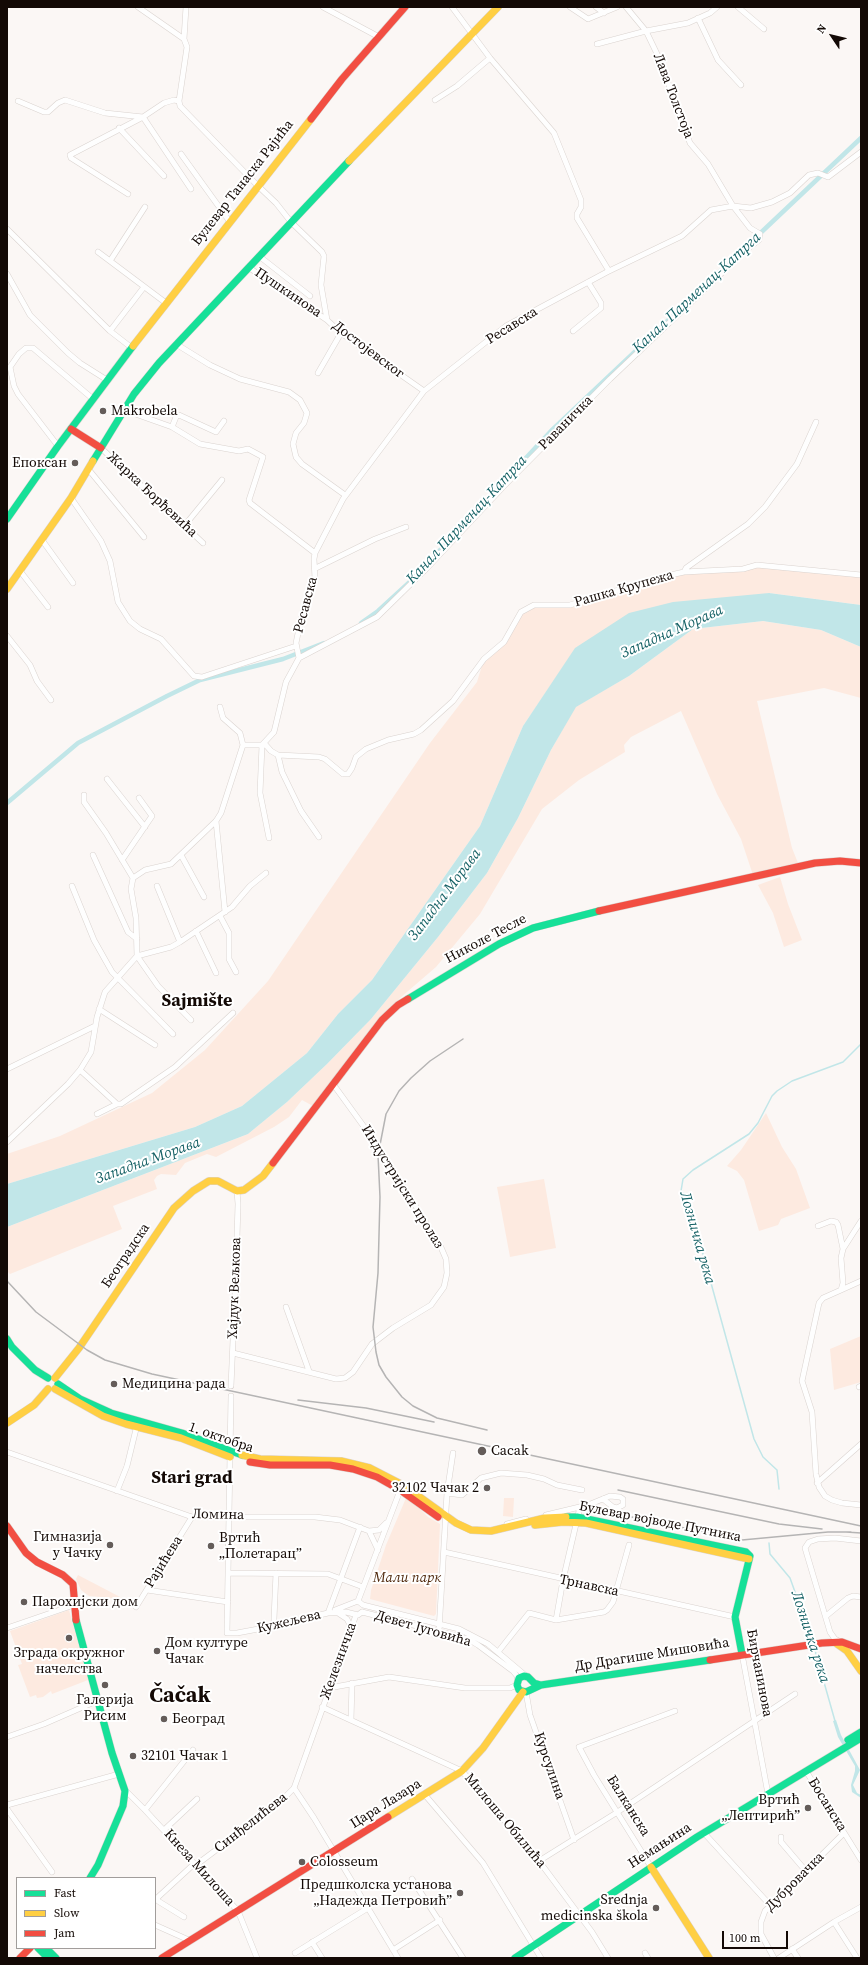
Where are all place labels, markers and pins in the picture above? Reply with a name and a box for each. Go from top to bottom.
place label: Makrobela [111,403,178,419]
marker: Makrobela [98,406,108,416]
place label: Епоксан [12,455,67,471]
marker: Епоксан [70,458,80,468]
place label: Медицина рада [122,1376,226,1392]
marker: Медицина рада [109,1379,119,1389]
place label: Cacak [491,1443,529,1459]
marker: Cacak [476,1445,488,1457]
place label: 32102 Чачак 2 [392,1480,479,1496]
marker: 32102 Чачак 2 [482,1483,492,1493]
place label: Гимназија у Чачку [33,1529,102,1562]
place label: Вртић „Полетарац” [219,1530,302,1562]
marker: Гимназија у Чачку [105,1540,115,1550]
marker: Вртић „Полетарац” [206,1541,216,1551]
place label: Парохијски дом [32,1594,138,1610]
marker: Парохијски дом [19,1597,29,1607]
marker: Зграда окружног начелства [64,1633,74,1643]
place label: Дом културе Чачак [165,1635,248,1668]
place label: Зграда окружног начелства [13,1645,125,1678]
marker: Дом културе Чачак [152,1646,162,1656]
marker: Галерија Рисим [100,1680,110,1690]
place label: Галерија Рисим [76,1692,134,1724]
place label: Београд [172,1711,225,1727]
marker: Београд [159,1714,169,1724]
place label: 32101 Чачак 1 [141,1748,228,1764]
marker: 32101 Чачак 1 [128,1751,138,1761]
place label: Вртић „Лептирић” [722,1792,800,1824]
marker: Вртић „Лептирић” [803,1803,813,1813]
place label: Colosseum [310,1854,378,1870]
marker: Colosseum [297,1857,307,1867]
place label: Предшколска установа „Надежда Петровић” [300,1877,452,1910]
marker: Предшколска установа „Надежда Петровић” [455,1888,465,1898]
place label: Srednja medicinska škola [541,1892,648,1924]
marker: Srednja medicinska škola [651,1903,661,1913]

